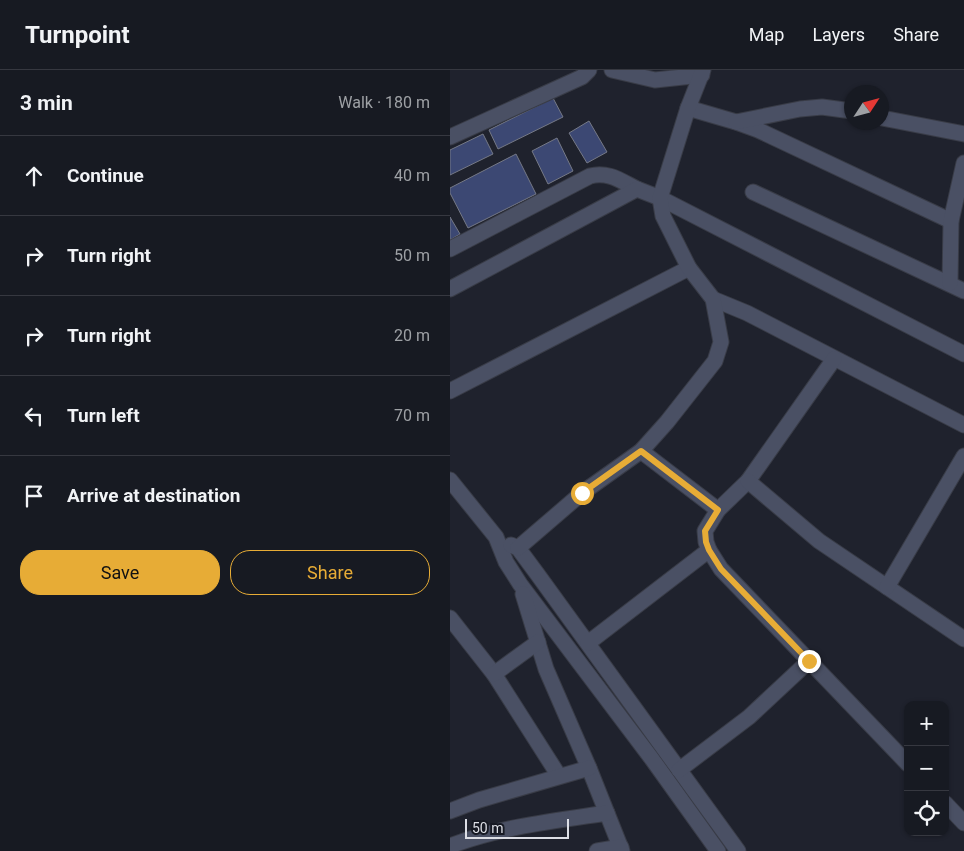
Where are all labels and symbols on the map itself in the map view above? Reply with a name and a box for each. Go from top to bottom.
north arrow [844,85,889,130]
route start [571,482,594,505]
route end [798,650,821,673]
scale bar [465,816,569,839]

